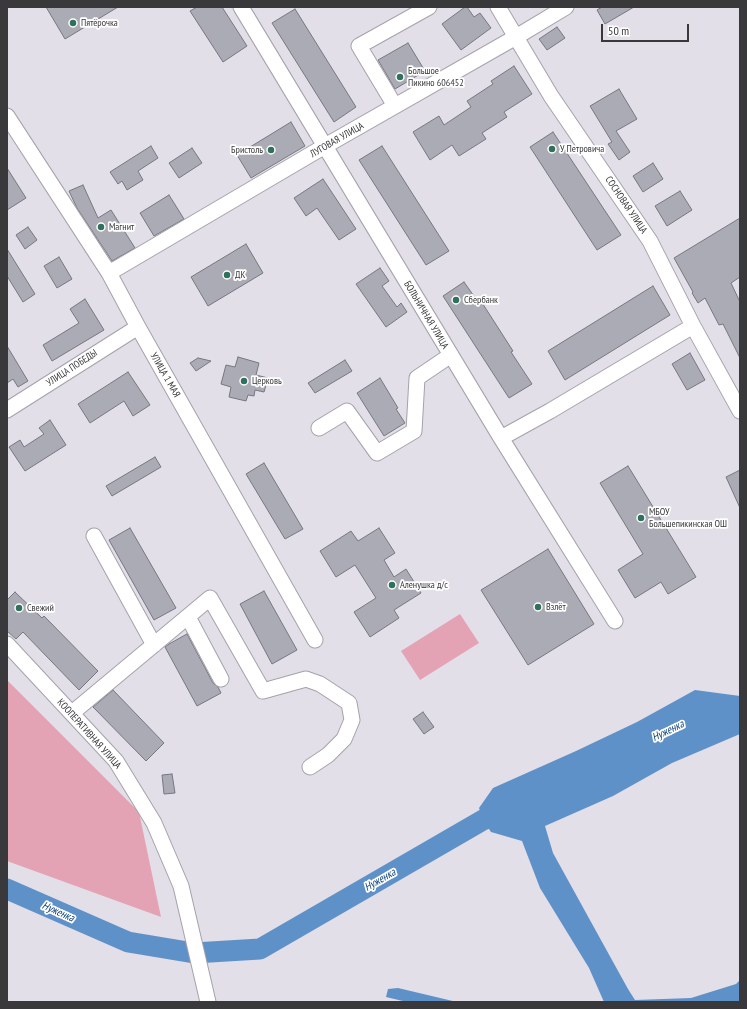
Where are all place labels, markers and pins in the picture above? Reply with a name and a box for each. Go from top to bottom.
place label: Пятёрочка [81,17,118,29]
marker: Пятёрочка [68,18,78,28]
place label: Большое Пикино 606452 [408,65,464,88]
marker: Большое Пикино 606452 [395,72,405,82]
place label: У Петровича [560,143,604,155]
place label: Бристоль [231,144,263,156]
marker: У Петровича [547,144,557,154]
marker: Бристоль [266,145,276,155]
place label: Магнит [109,221,134,233]
marker: Магнит [96,222,106,232]
place label: ДК [235,269,245,281]
marker: ДК [222,270,232,280]
place label: Сбербанк [464,294,498,306]
marker: Сбербанк [451,295,461,305]
place label: Церковь [252,375,282,387]
marker: Церковь [239,376,249,386]
place label: МБОУ Большепикинская ОШ [649,506,727,530]
marker: МБОУ Большепикинская ОШ [636,513,646,523]
place label: Аленушка д/с [400,579,448,591]
marker: Аленушка д/с [387,580,397,590]
place label: Взлёт [546,601,566,613]
place label: Свежий [27,602,54,614]
marker: Взлёт [533,602,543,612]
marker: Свежий [14,603,24,613]

